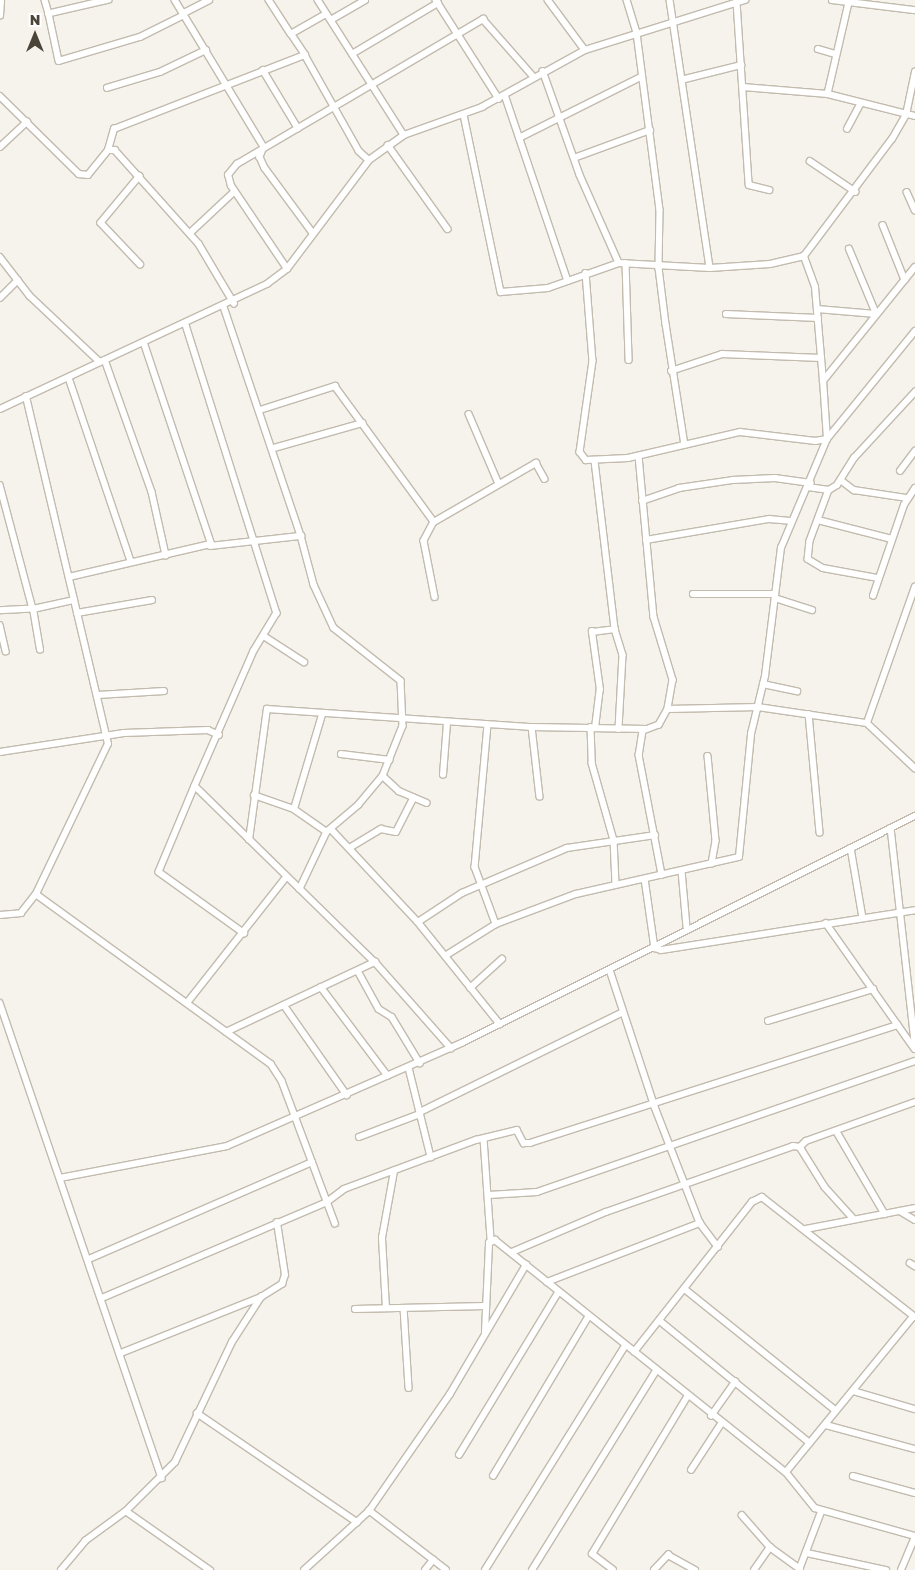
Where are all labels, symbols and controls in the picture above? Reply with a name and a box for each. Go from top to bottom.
north arrow [10,10,60,60]
text: N [30,11,40,28]

